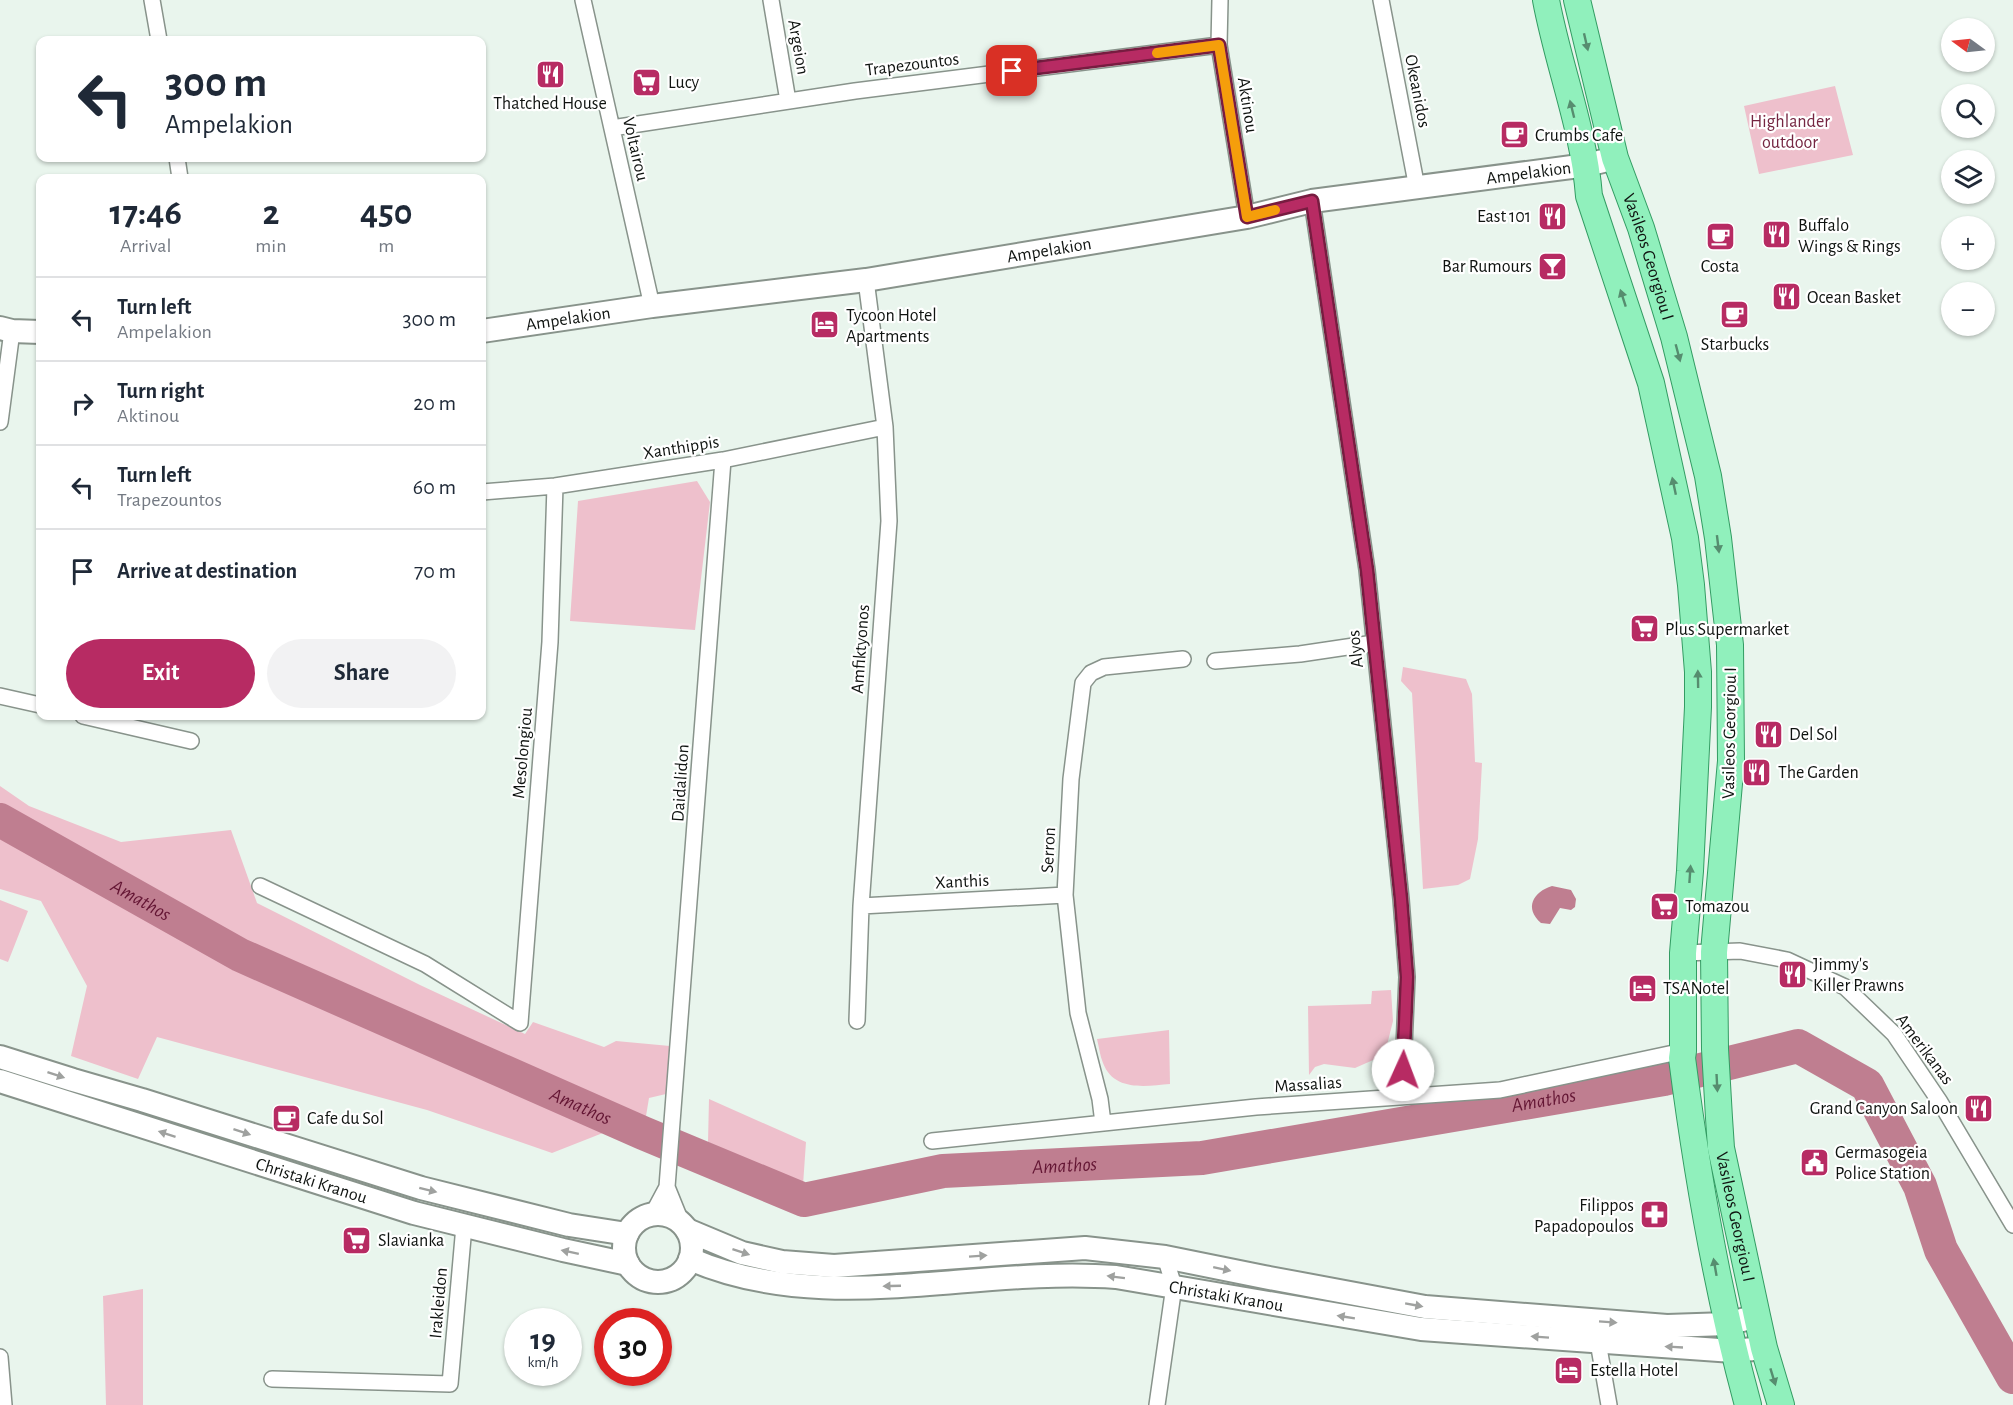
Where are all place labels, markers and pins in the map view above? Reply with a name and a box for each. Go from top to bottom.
pin [986,45,1037,96]
restaurant icon: Thatched House [534,58,566,90]
supermarket icon: Lucy [631,66,663,98]
place label: Lucy [668,74,700,92]
place label: Thatched House [493,95,607,113]
cafe icon: Crumbs Cafe [1498,119,1530,151]
place label: Crumbs Cafe [1535,127,1623,145]
restaurant icon: East 101 [1536,200,1568,232]
place label: East 101 [1477,208,1531,226]
place label: Buffalo Wings & Rings [1798,217,1901,256]
restaurant icon: Buffalo Wings & Rings [1761,219,1793,251]
cafe icon: Costa [1704,221,1736,253]
bar icon: Bar Rumours [1537,250,1569,282]
place label: Bar Rumours [1442,258,1532,276]
place label: Costa [1701,258,1739,276]
restaurant icon: Ocean Basket [1770,281,1802,313]
place label: Ocean Basket [1807,289,1901,307]
cafe icon: Starbucks [1719,299,1751,331]
place label: Tycoon Hotel Apartments [846,307,937,346]
hotel icon: Tycoon Hotel Apartments [809,309,841,341]
place label: Starbucks [1701,336,1769,354]
supermarket icon: Plus Supermarket [1628,613,1660,645]
place label: Plus Supermarket [1665,621,1789,639]
restaurant icon: Del Sol [1752,718,1784,750]
place label: Del Sol [1789,726,1838,744]
restaurant icon: The Garden [1741,756,1773,788]
place label: The Garden [1778,764,1859,782]
supermarket icon: Tomazou [1648,890,1680,922]
place label: Tomazou [1685,898,1749,916]
place label: Jimmy's Killer Prawns [1813,956,1904,995]
restaurant icon: Jimmy's Killer Prawns [1776,958,1808,990]
hotel icon: TSANotel [1626,972,1658,1004]
place label: TSANotel [1663,980,1729,998]
restaurant icon: Grand Canyon Saloon [1963,1092,1995,1124]
place label: Grand Canyon Saloon [1810,1100,1958,1118]
cafe icon: Cafe du Sol [270,1102,302,1134]
place label: Cafe du Sol [307,1110,384,1128]
place label: Germasogeia Police Station [1835,1144,1930,1183]
public building icon: Germasogeia Police Station [1798,1146,1830,1178]
place label: Filippos Papadopoulos [1534,1197,1634,1236]
pharmacy icon: Filippos Papadopoulos [1639,1199,1671,1231]
supermarket icon: Slavianka [341,1224,373,1256]
place label: Slavianka [378,1232,444,1250]
hotel icon: Estella Hotel [1553,1354,1585,1386]
place label: Estella Hotel [1590,1362,1678,1380]

